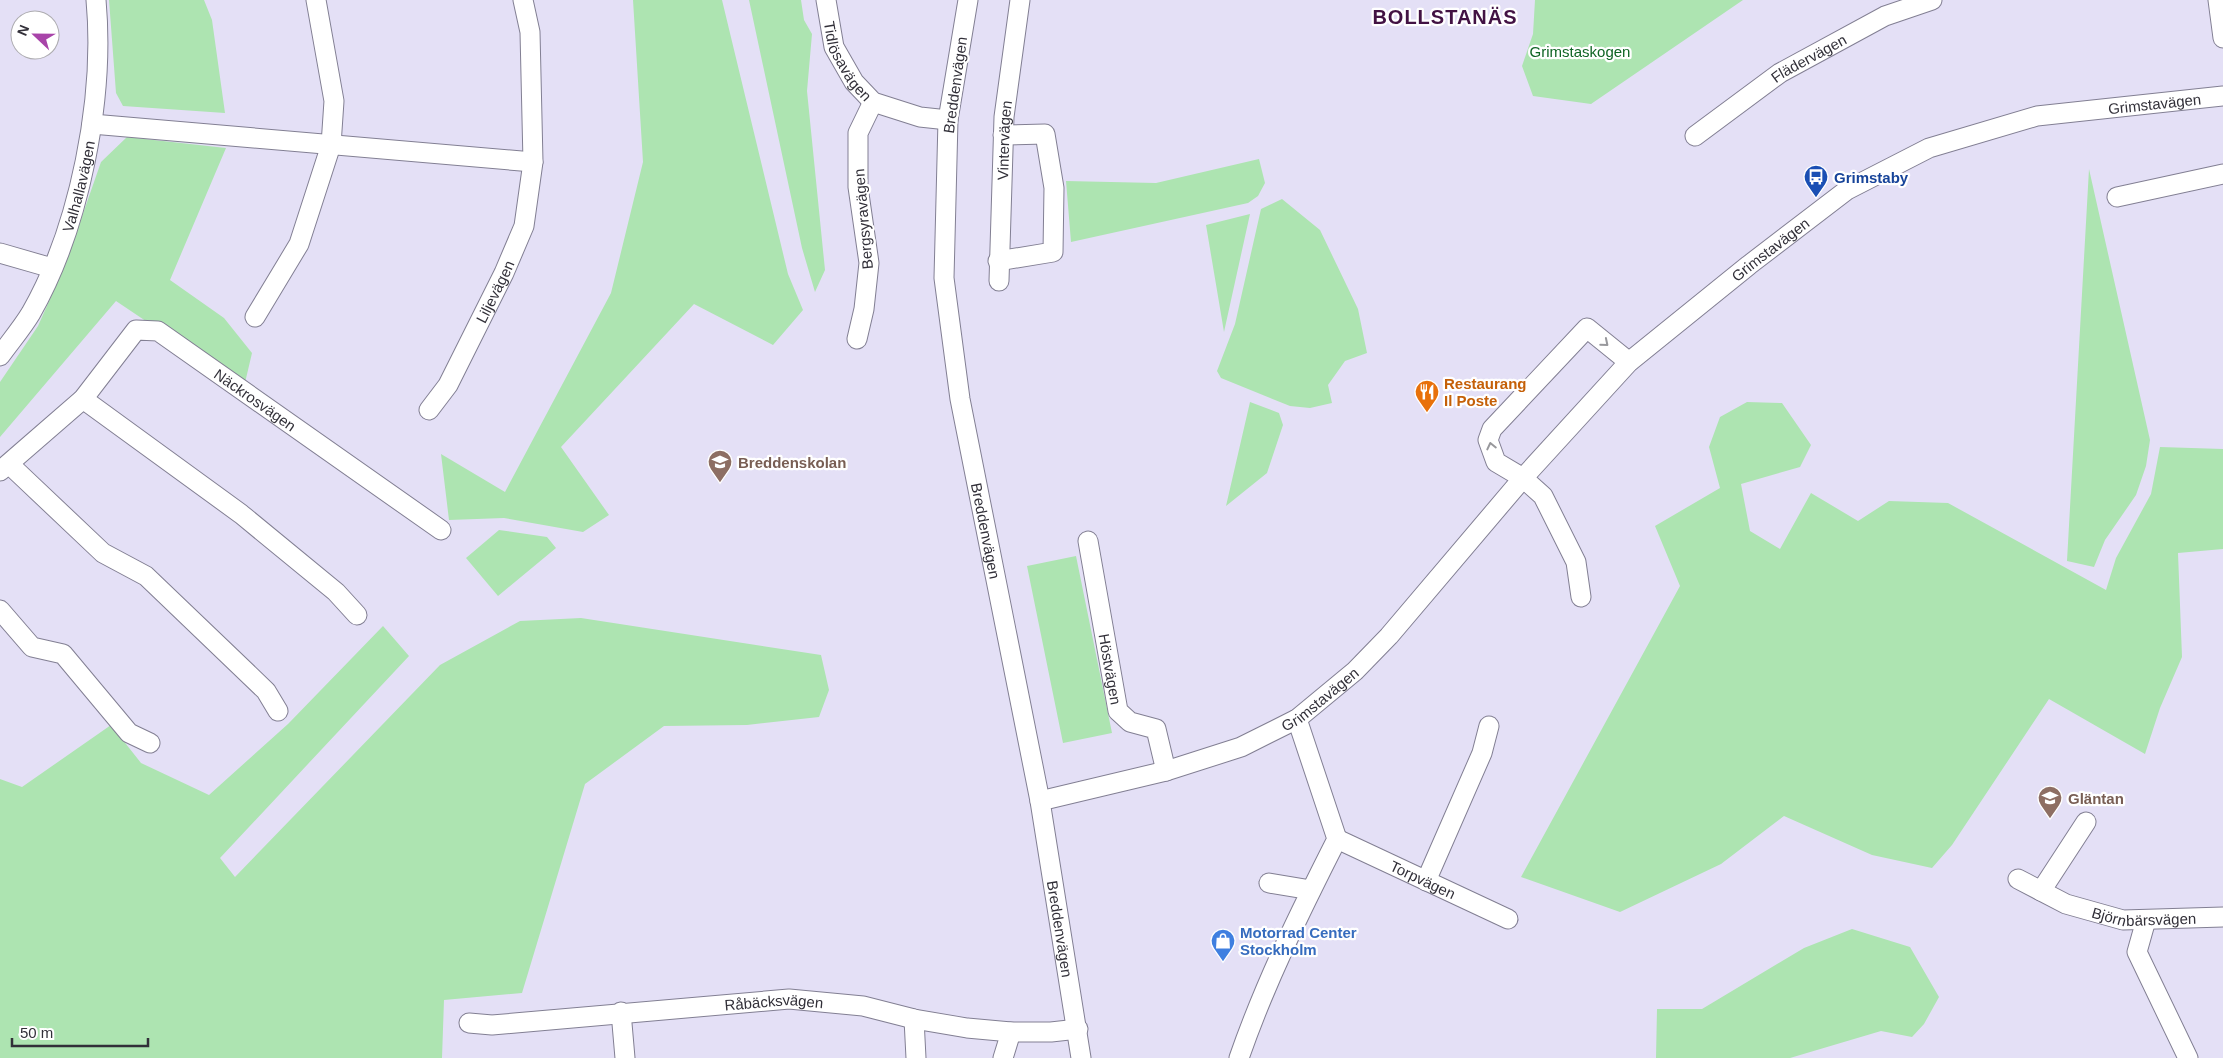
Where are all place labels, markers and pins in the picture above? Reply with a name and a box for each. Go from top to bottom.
bus stop icon: Grimstaby [1803,164,1829,198]
place label: Grimstaby [1834,169,1909,186]
place label: Restaurang Il Poste [1444,375,1527,409]
restaurant icon: Restaurang Il Poste [1414,379,1440,413]
school or university icon: Breddenskolan [707,449,733,483]
place label: Breddenskolan [738,454,846,471]
school or university icon: Gläntan [2037,785,2063,819]
place label: Gläntan [2068,790,2124,807]
place label: Motorrad Center Stockholm [1240,924,1357,958]
shop icon: Motorrad Center Stockholm [1210,928,1236,962]

